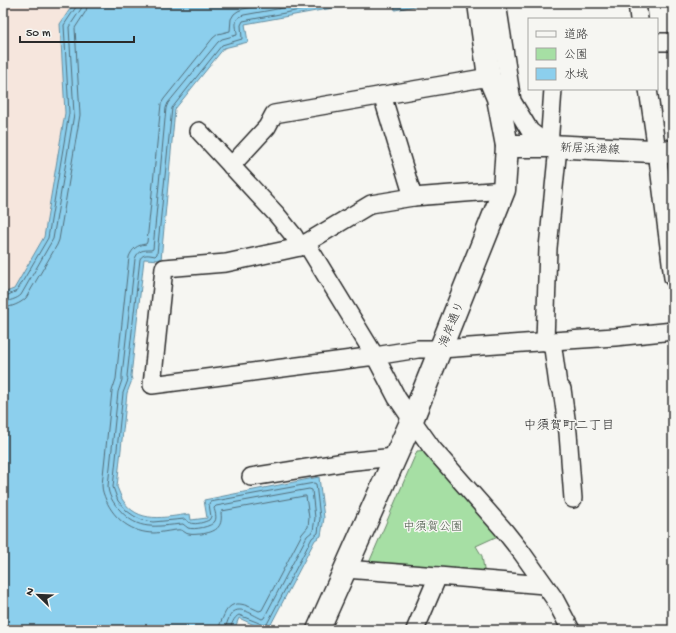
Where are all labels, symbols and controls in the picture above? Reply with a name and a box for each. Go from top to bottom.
scale bar [20,18,134,44]
legend [528,18,658,90]
text: 50 m [26,27,51,41]
text: 道路 [564,28,588,43]
text: 公園 [564,48,588,63]
text: 水域 [564,68,588,83]
street label: 新居浜港線 [560,141,620,158]
street label: 海岸通り [436,299,468,350]
district label: 中須賀町二丁目 [523,418,615,434]
park label: 中須賀公園 [403,520,463,535]
north arrow [18,575,58,615]
text: N [24,586,38,598]

